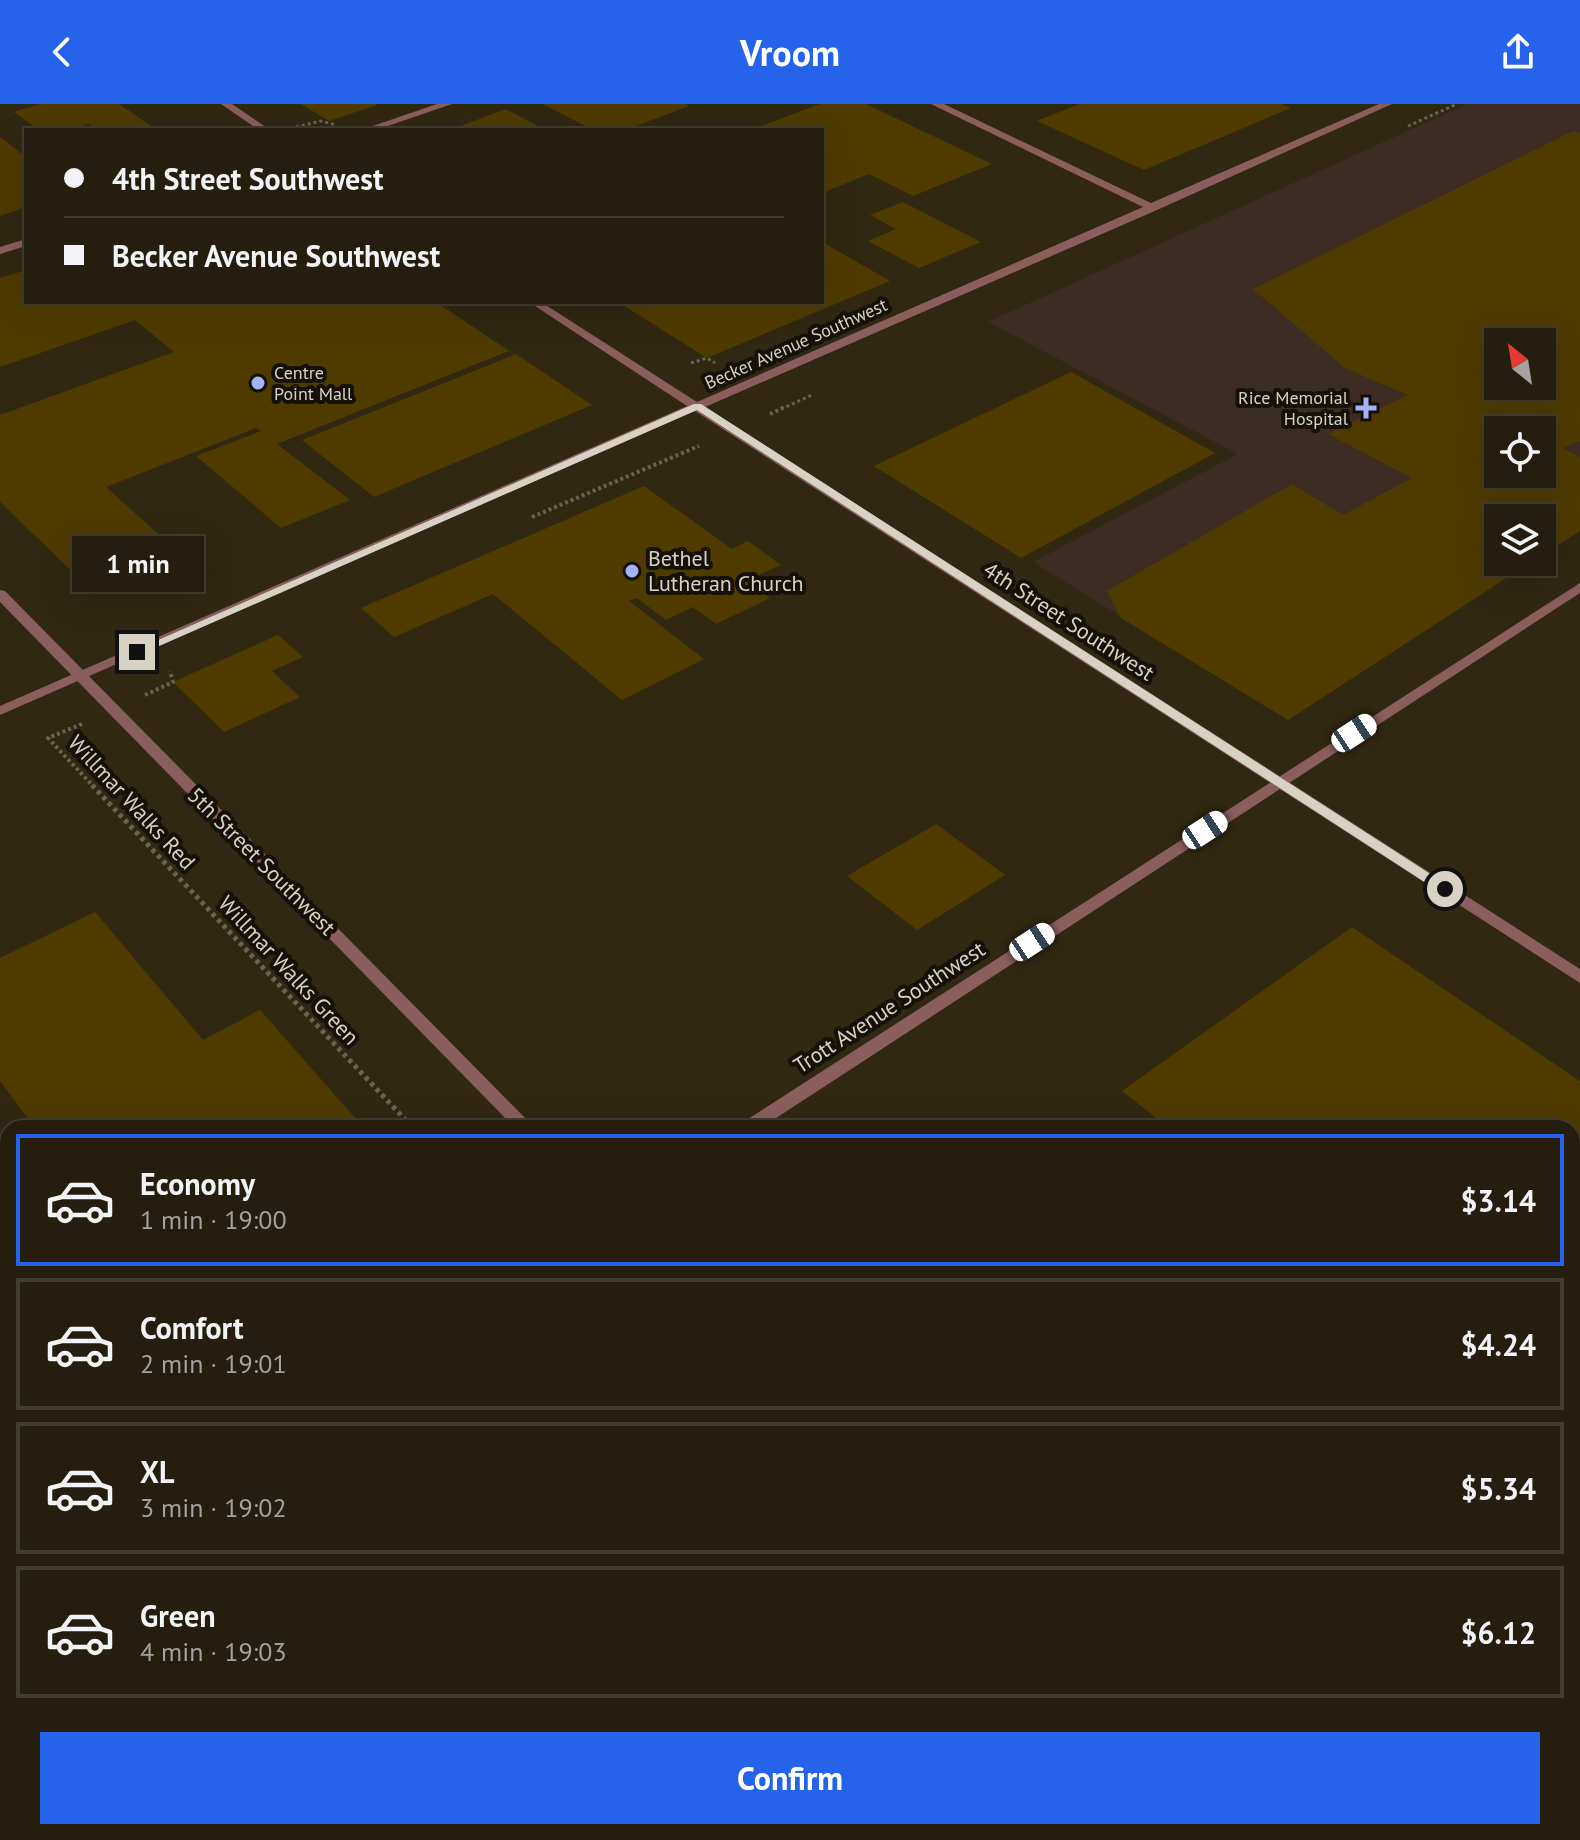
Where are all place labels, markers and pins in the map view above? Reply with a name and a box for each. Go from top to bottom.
place label: Centre Point Mall [274,361,353,405]
marker: Centre Point Mall [249,374,267,392]
place label: Rice Memorial Hospital [1238,386,1349,430]
marker: Rice Memorial Hospital [1355,397,1377,419]
place label: Bethel Lutheran Church [648,544,804,597]
marker: Bethel Lutheran Church [623,562,641,580]

